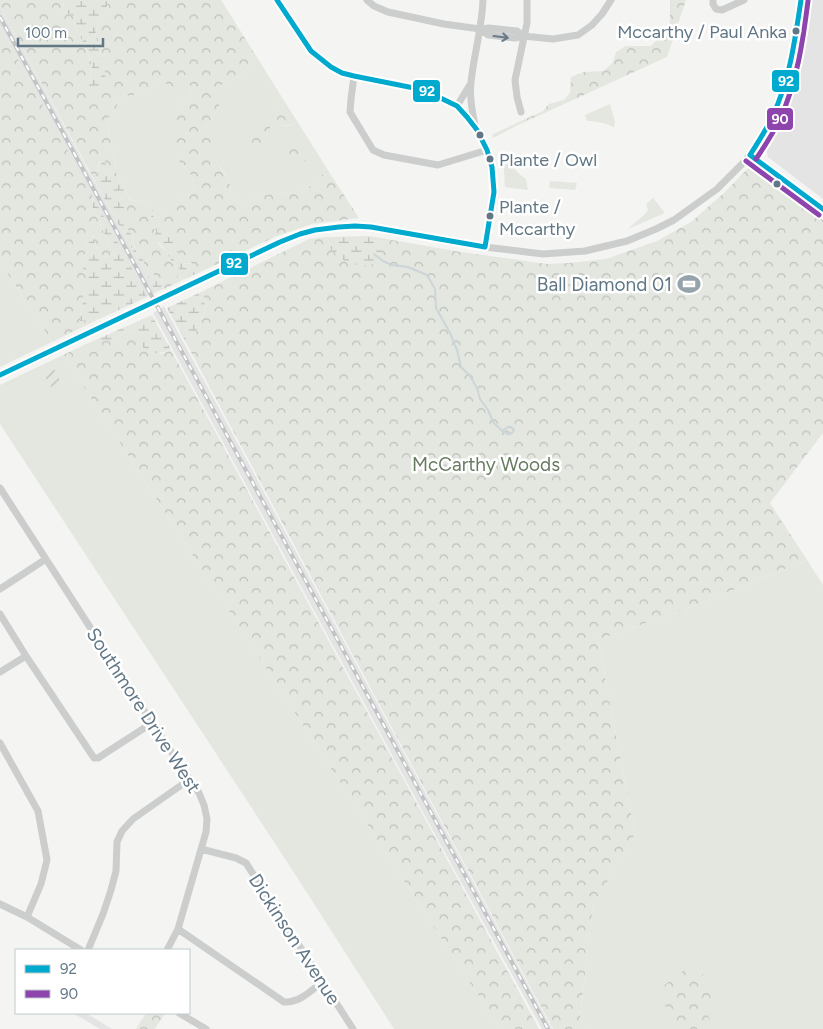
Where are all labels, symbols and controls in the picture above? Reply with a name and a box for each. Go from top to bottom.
scale bar [18,15,102,47]
place label: Mccarthy / Paul Anka [617,21,787,43]
text: 100 m [25,24,67,42]
marker: Mccarthy / Paul Anka [791,26,801,36]
one-way arrow [493,32,509,42]
line badge: 92 [771,69,800,93]
text: 92 [778,73,794,90]
line badge: 92 [412,79,441,103]
text: 92 [419,83,435,100]
line badge: 90 [766,107,794,131]
text: 90 [771,111,789,128]
unlabelled marker [475,130,485,140]
place label: Plante / Owl [499,149,597,171]
marker: Plante / Owl [485,154,495,164]
unlabelled marker [772,179,782,189]
place label: Plante / Mccarthy [499,196,576,240]
marker: Plante / Mccarthy [485,211,495,221]
line badge: 92 [220,252,249,276]
text: 92 [226,255,242,272]
sports icon: Ball Diamond 01 [676,271,702,297]
place label: Ball Diamond 01 [537,273,672,296]
park label: McCarthy Woods [412,453,560,476]
street label: Southmore Drive West [82,623,206,797]
street label: Dickinson Avenue [244,870,345,1009]
legend [15,949,190,1014]
text: 92 [60,960,77,978]
text: 90 [60,985,78,1003]

